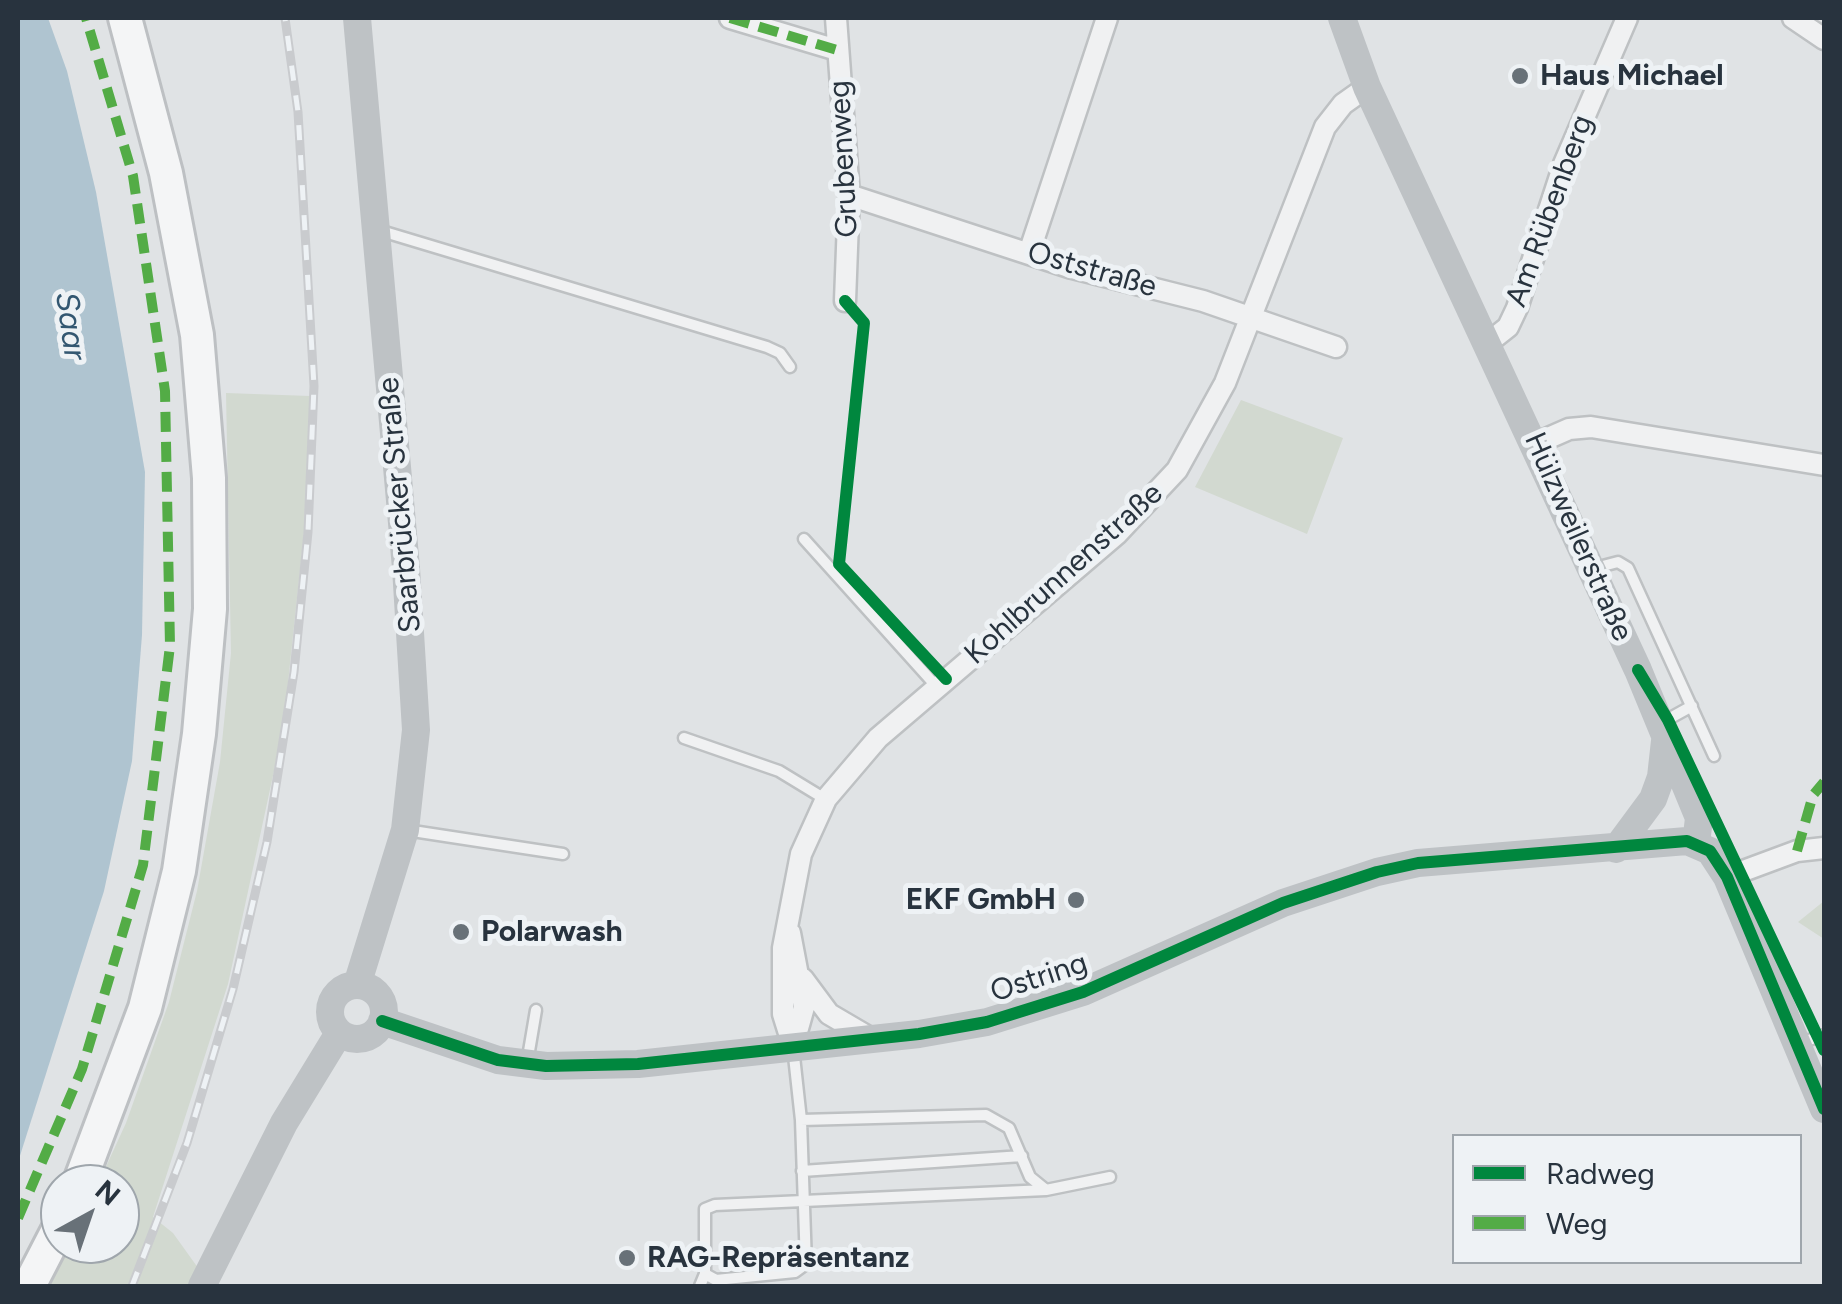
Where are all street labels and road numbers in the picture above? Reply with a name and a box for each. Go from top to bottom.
street label: Grubenweg [822,80,866,238]
street label: Am Rübenberg [1499,110,1601,312]
street label: Oststraße [1023,234,1161,306]
street label: Saarbrücker Straße [371,376,429,634]
street label: Hülzweilerstraße [1516,427,1640,647]
street label: Kohlbrunnenstraße [958,476,1170,672]
street label: Ostring [986,945,1092,1011]

